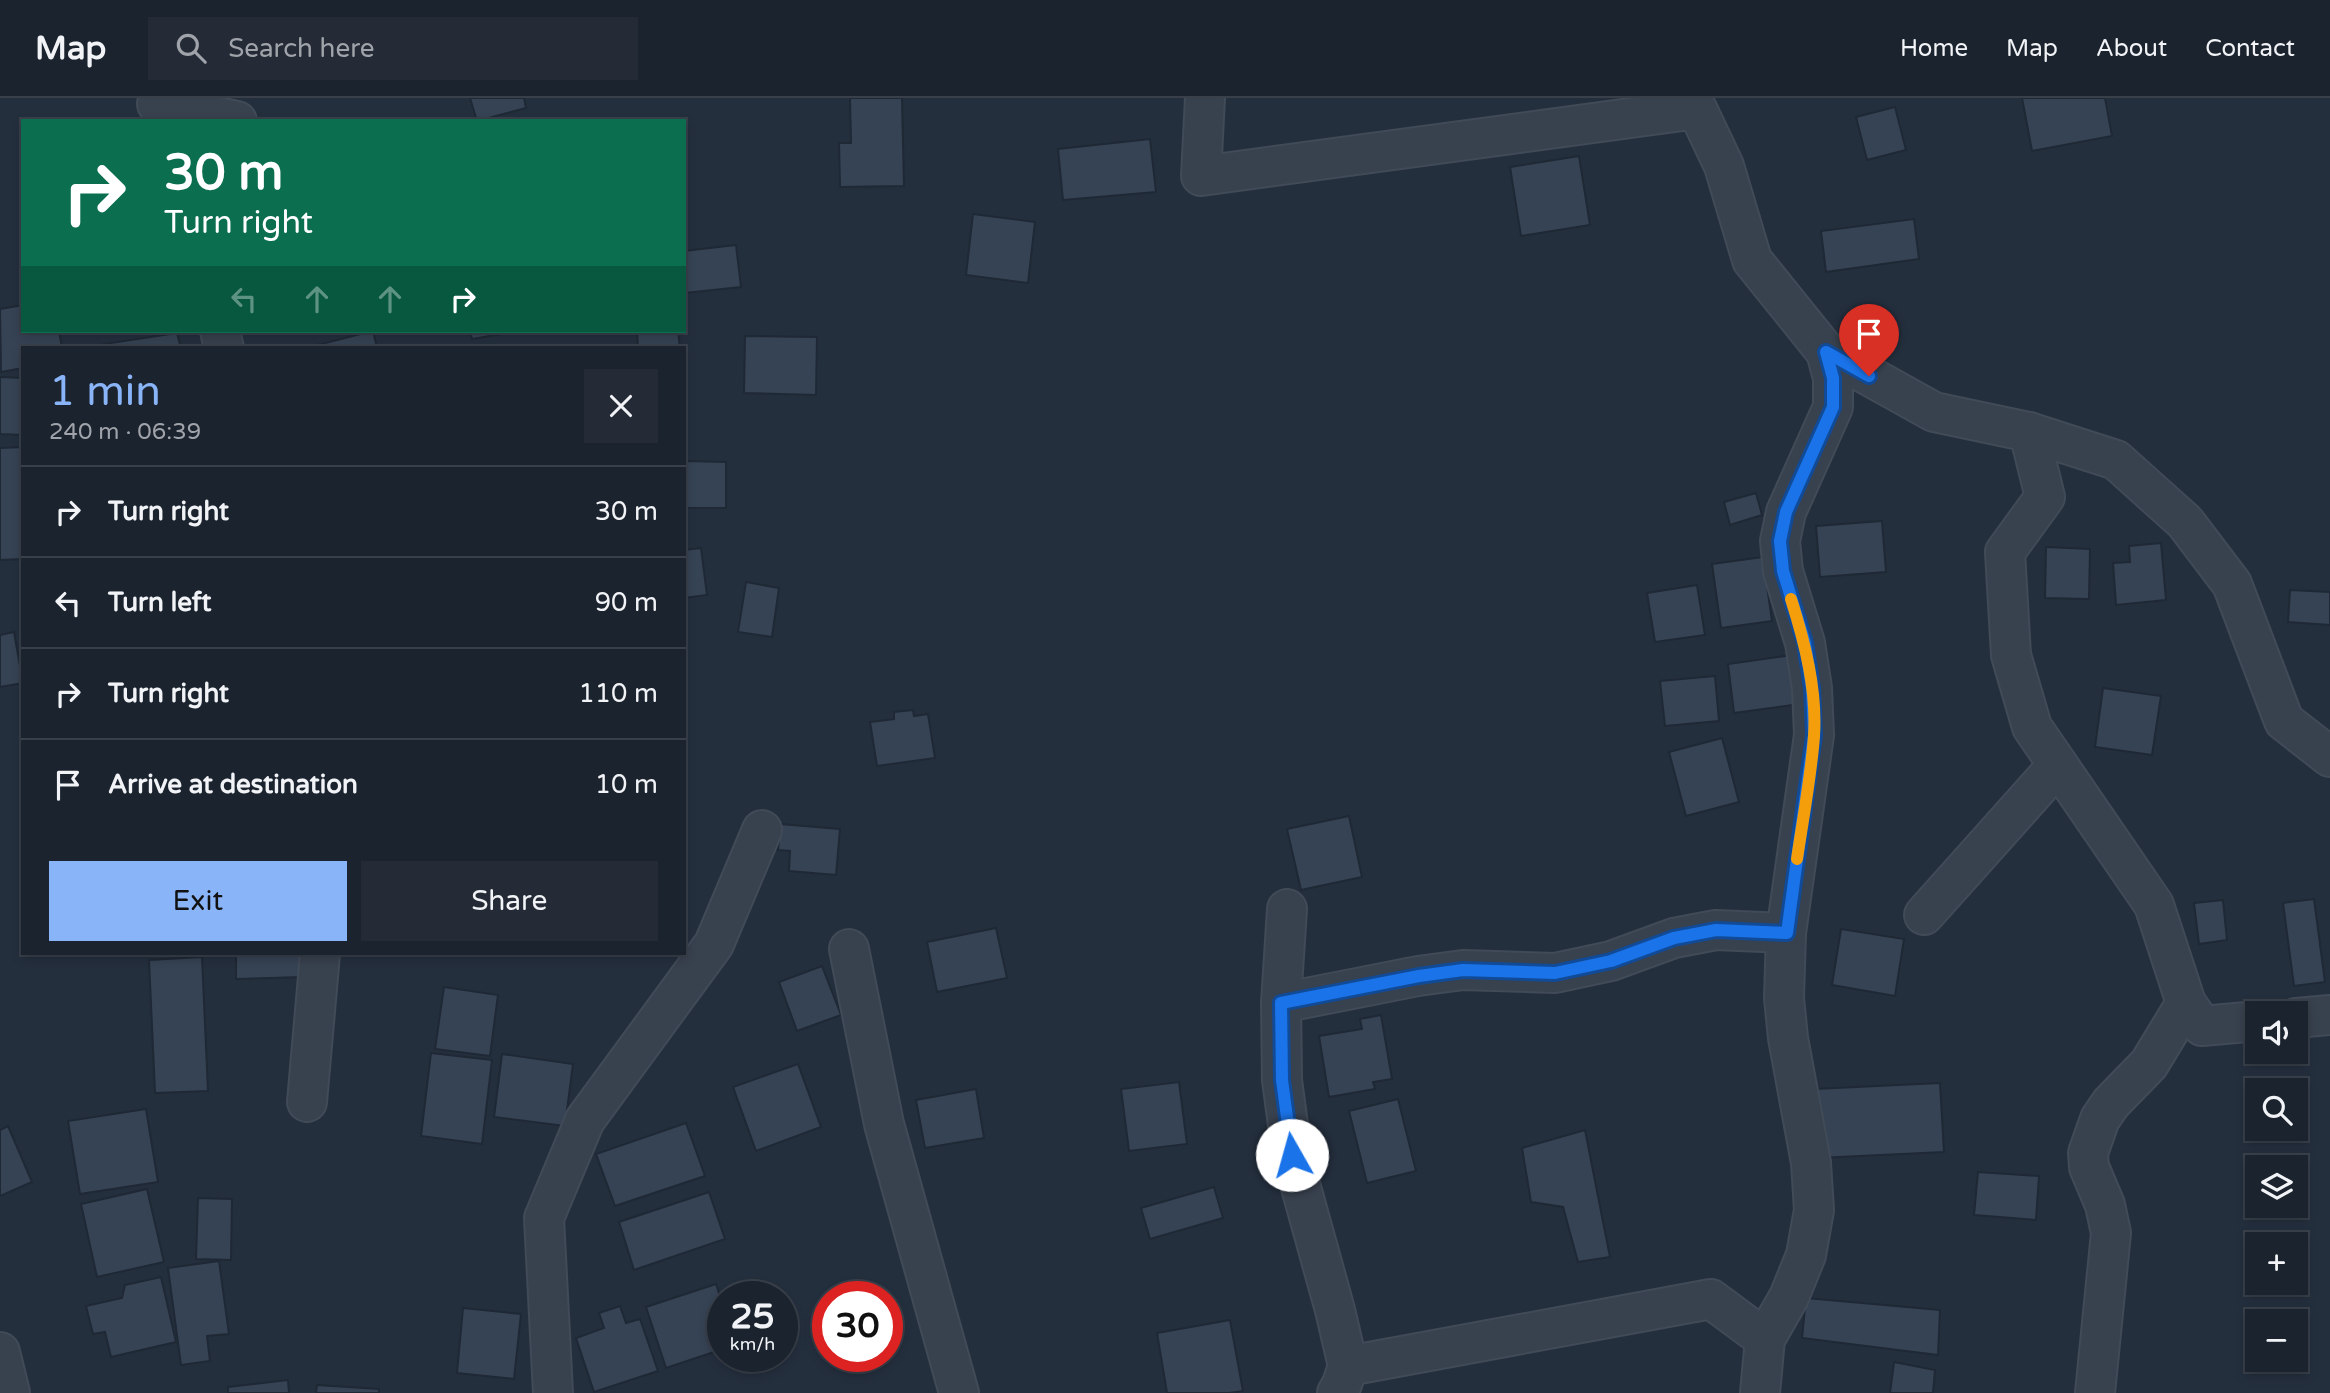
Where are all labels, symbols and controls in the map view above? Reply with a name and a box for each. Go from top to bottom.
search box [148,17,638,80]
text: Map [35,29,106,68]
icon: search [172,29,210,67]
text: Search here [228,33,374,64]
text: Home [1900,34,1968,63]
text: Map [2006,34,2058,63]
text: About [2096,34,2167,63]
text: Contact [2205,34,2295,63]
text: 30 m [164,144,283,203]
icon: right [49,147,140,238]
text: Turn right [164,204,313,242]
icon: left [225,280,263,318]
icon: ahead [298,280,336,318]
icon: ahead [371,280,409,318]
icon: right [444,280,482,318]
pin [1839,304,1899,376]
icon: arrive [1850,315,1888,353]
text: 1 min [49,366,161,417]
button: close [584,369,658,443]
text: 240 m · 06:39 [49,418,201,446]
icon: right [49,493,87,531]
text: Turn right [108,496,229,527]
text: 30 m [595,496,658,527]
icon: left [49,584,87,622]
text: Turn left [108,587,211,618]
text: 90 m [595,587,658,618]
icon: right [49,675,87,713]
text: Turn right [108,678,229,709]
text: 110 m [578,678,658,709]
icon: arrive [49,766,87,804]
text: Arrive at destination [108,769,358,800]
text: 10 m [595,769,658,800]
button: Exit [49,861,347,941]
button: Share [361,861,658,941]
map controls [2245,1001,2308,1372]
button: sound [2245,1001,2308,1064]
button: search [2245,1078,2308,1141]
position arrow [1255,1118,1329,1192]
button: layers [2245,1155,2308,1218]
button: + [2245,1232,2308,1295]
speed limit sign: 30 [812,1281,903,1372]
text: 25 [731,1296,774,1338]
button: − [2245,1309,2308,1372]
text: km/h [730,1333,775,1355]

